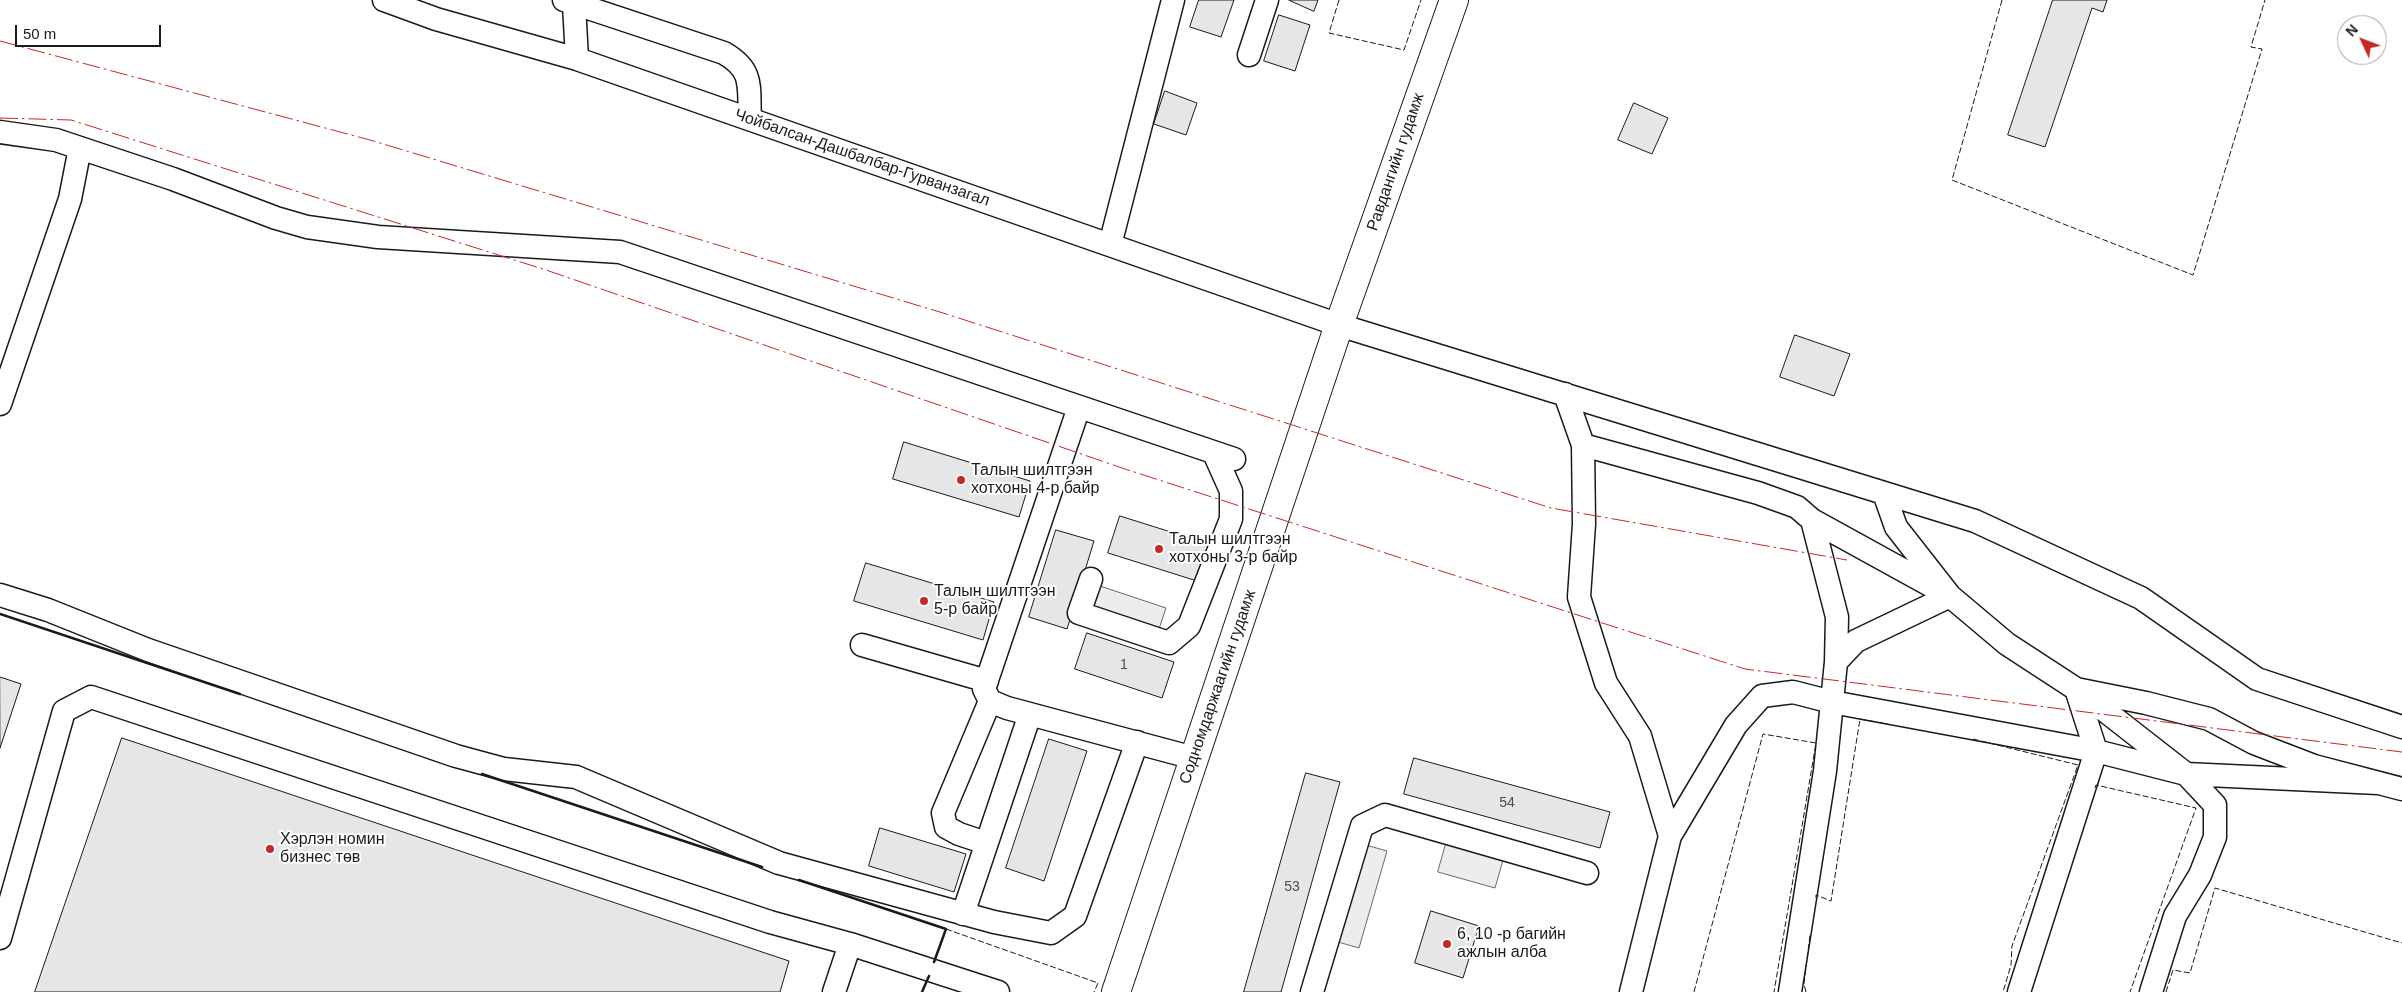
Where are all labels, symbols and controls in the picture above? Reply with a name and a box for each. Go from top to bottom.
scale bar [18,15,164,47]
north arrow [2337,15,2387,65]
text: N [2342,21,2361,40]
text: 50 m [23,25,56,42]
street label: Равдангийн гудамж [1363,90,1429,234]
street label: Чойбалсан-Дашбалбар-Гурванзагал [732,105,992,211]
place label: Талын шилтгээн хотхоны 4-р байр [971,461,1099,499]
marker: Талын шилтгээн хотхоны 4-р байр [955,474,967,486]
place label: Талын шилтгээн хотхоны 3-р байр [1169,530,1297,568]
marker: Талын шилтгээн хотхоны 3-р байр [1153,543,1165,555]
place label: Талын шилтгээн 5-р байр [934,582,1056,620]
street label: Содномдаржаагийн гудамж [1176,587,1260,787]
marker: Талын шилтгээн 5-р байр [918,595,930,607]
house number: 1 [1120,657,1128,673]
house number: 54 [1499,795,1515,811]
place label: Хэрлэн номин бизнес төв [280,830,384,868]
marker: Хэрлэн номин бизнес төв [264,843,276,855]
house number: 53 [1284,879,1300,895]
place label: 6, 10 -р багийн ажлын алба [1457,925,1566,963]
marker: 6, 10 -р багийн ажлын алба [1441,938,1453,950]

